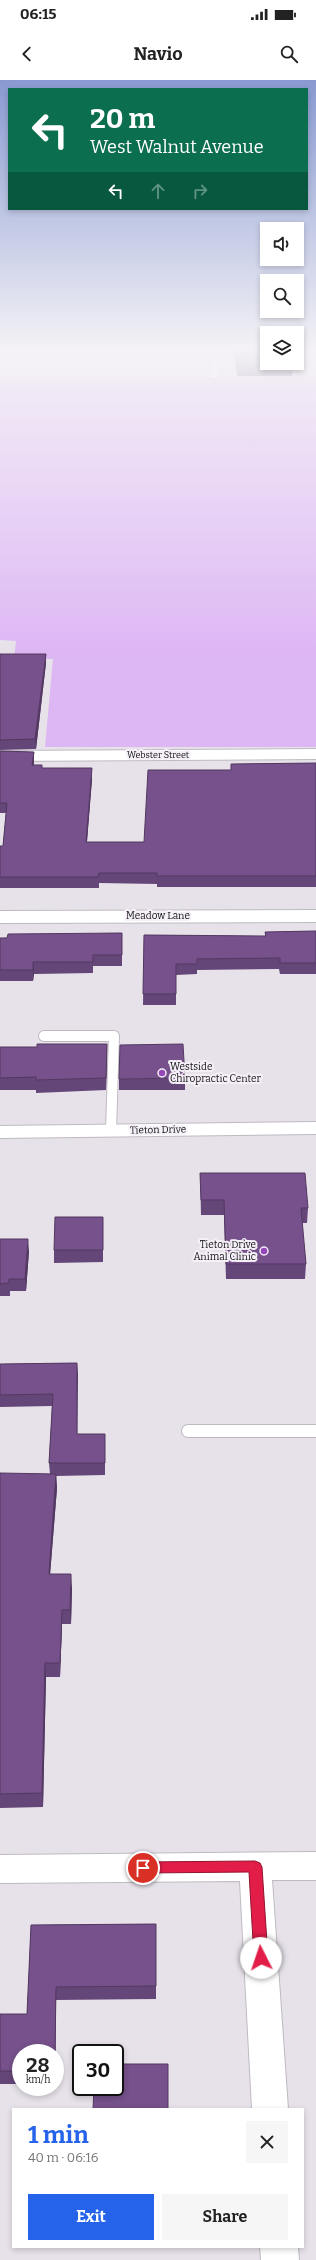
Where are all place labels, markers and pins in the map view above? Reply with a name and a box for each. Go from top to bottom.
place label: Westside Chiropractic Center [170,1061,261,1085]
marker: Westside Chiropractic Center [157,1068,167,1078]
place label: Tieton Drive Animal Clinic [193,1239,256,1263]
marker: Tieton Drive Animal Clinic [259,1246,269,1256]
pin [126,1851,160,1885]

